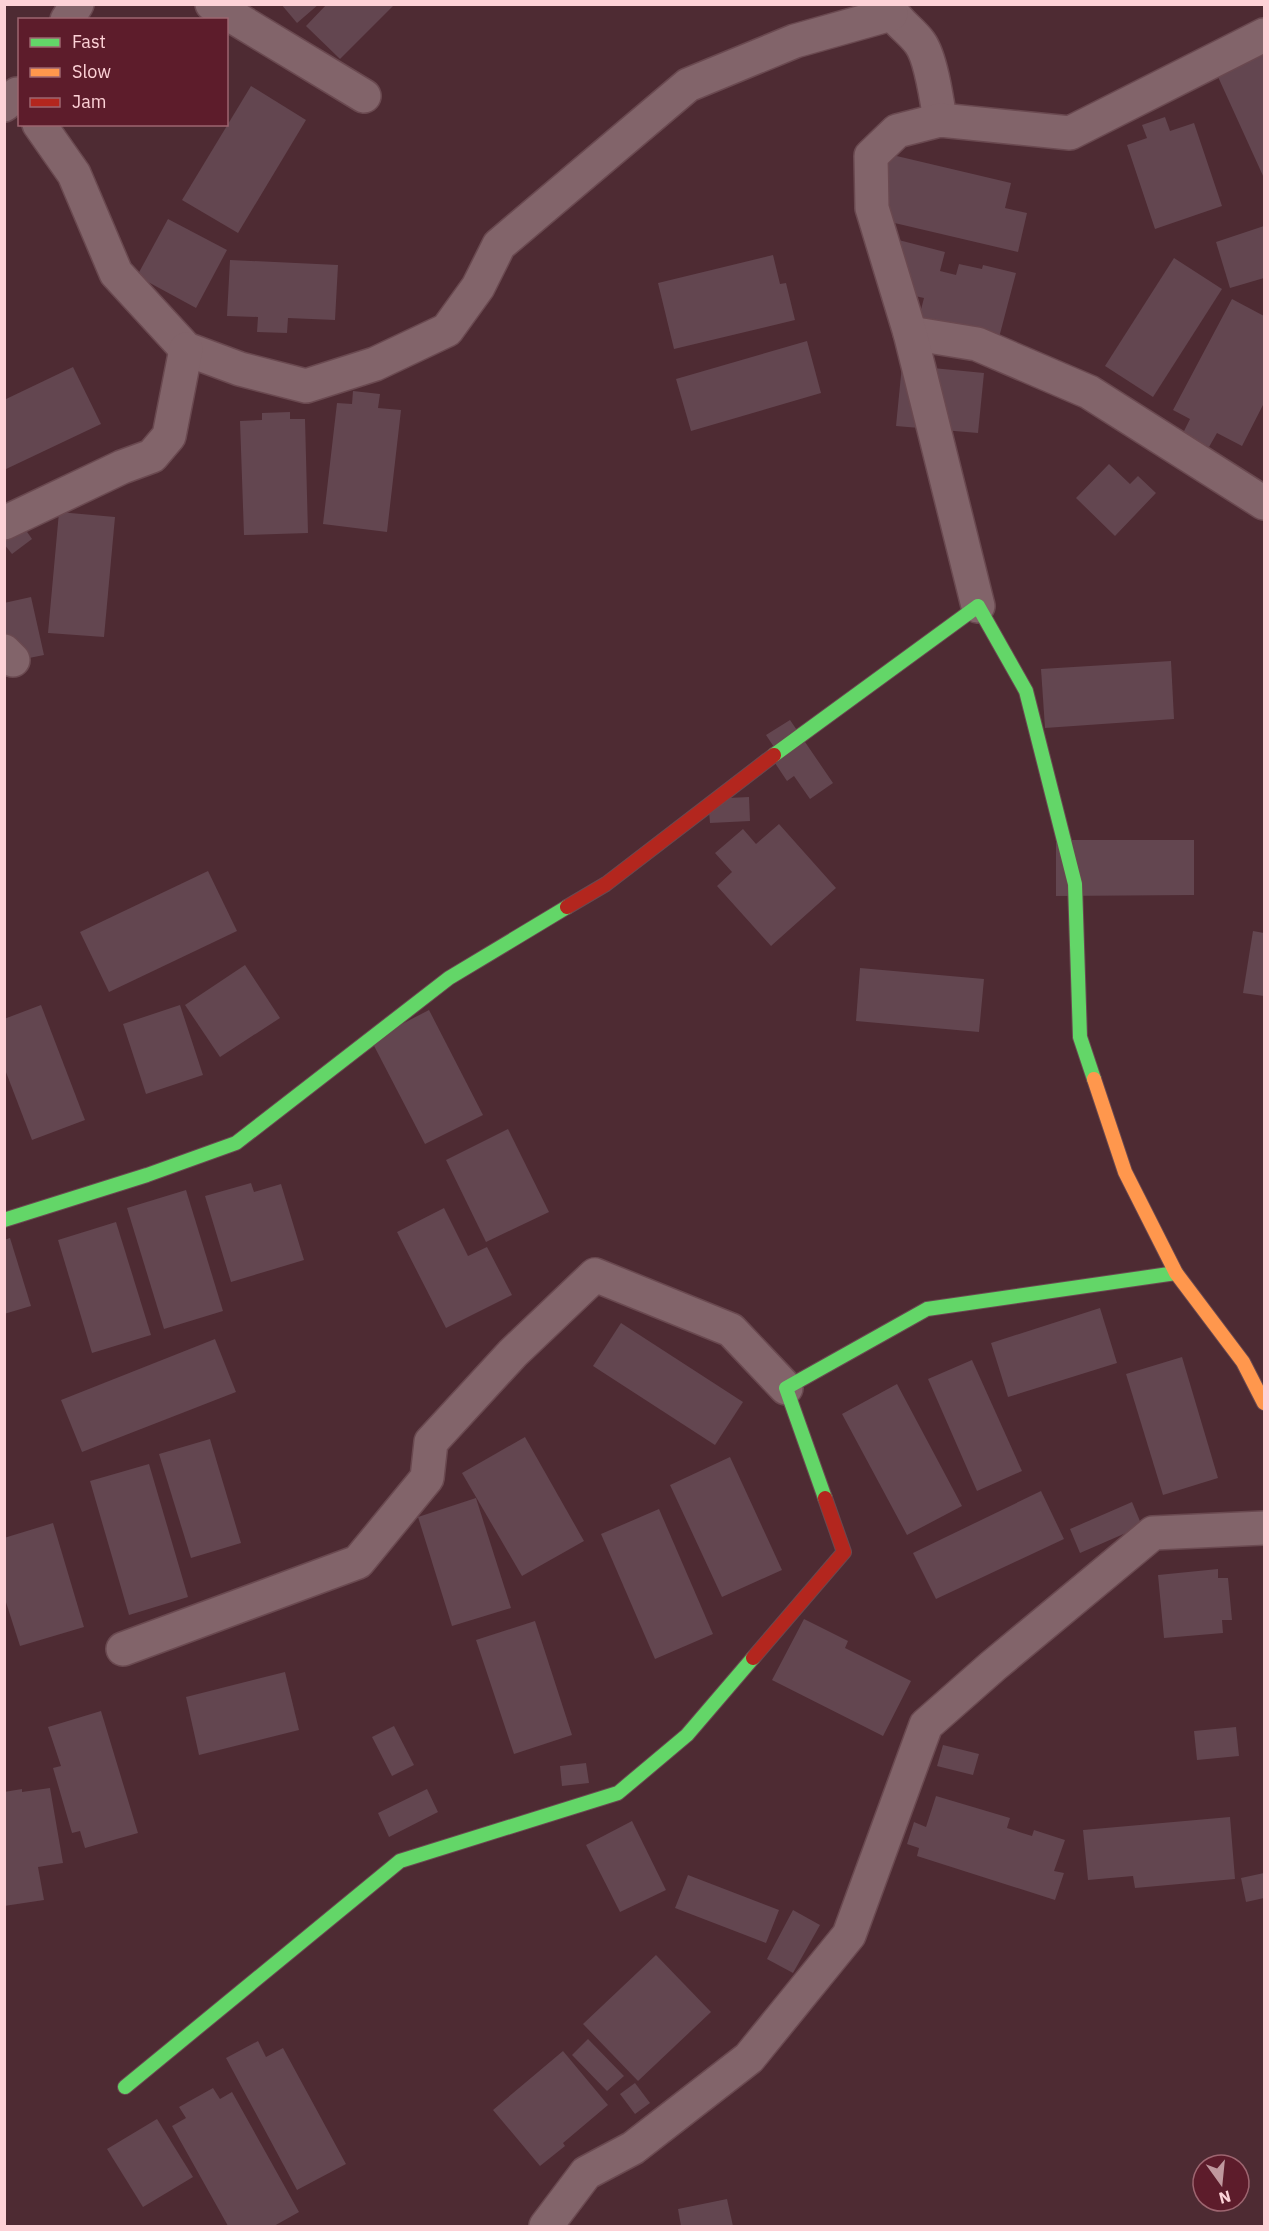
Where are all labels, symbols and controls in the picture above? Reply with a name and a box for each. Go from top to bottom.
legend [18,18,228,126]
text: Fast [72,30,106,53]
text: Slow [72,60,111,83]
text: Jam [72,90,107,113]
north arrow [1191,2153,1251,2213]
text: N [1217,2186,1233,2209]

